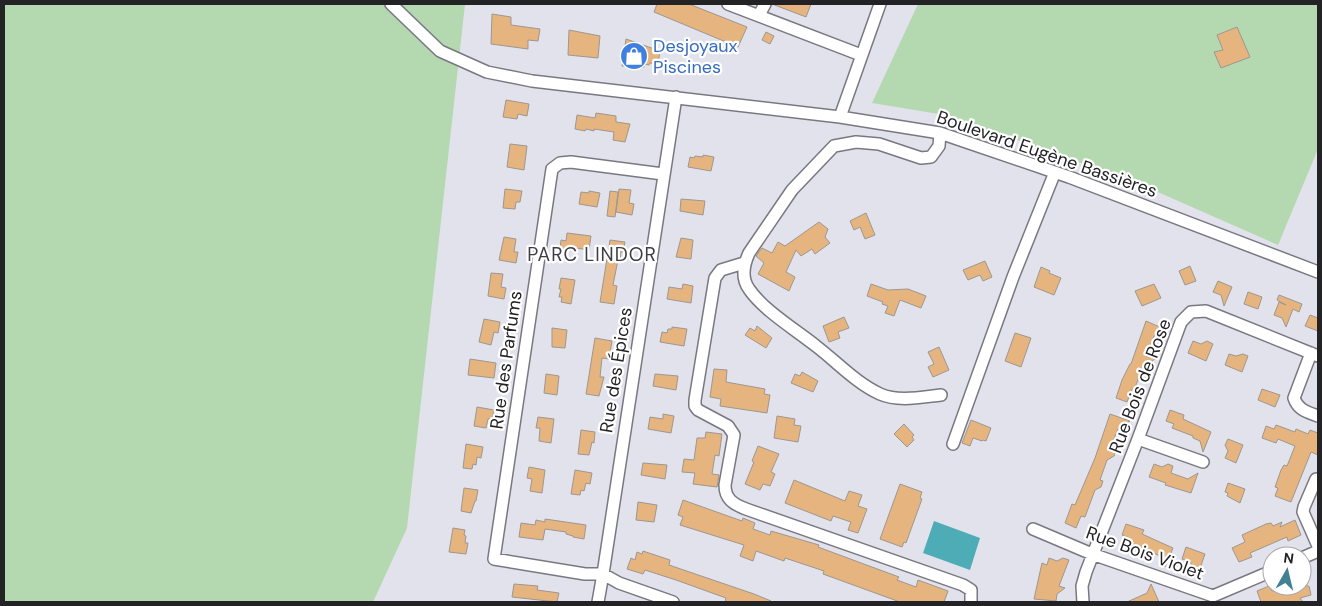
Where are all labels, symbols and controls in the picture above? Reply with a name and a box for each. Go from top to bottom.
place label: Desjoyaux Piscines [653,34,738,79]
shop icon: Desjoyaux Piscines [619,41,649,71]
street label: Boulevard Eugène Bassières [934,105,1160,203]
district label: PARC LINDOR [527,242,657,267]
street label: Rue des Parfums [484,289,528,431]
street label: Rue des Épices [594,306,638,434]
street label: Rue Bois de Rose [1103,315,1177,457]
street label: Rue Bois Violet [1083,521,1207,585]
north arrow [1262,546,1312,596]
text: N [1282,549,1295,568]

